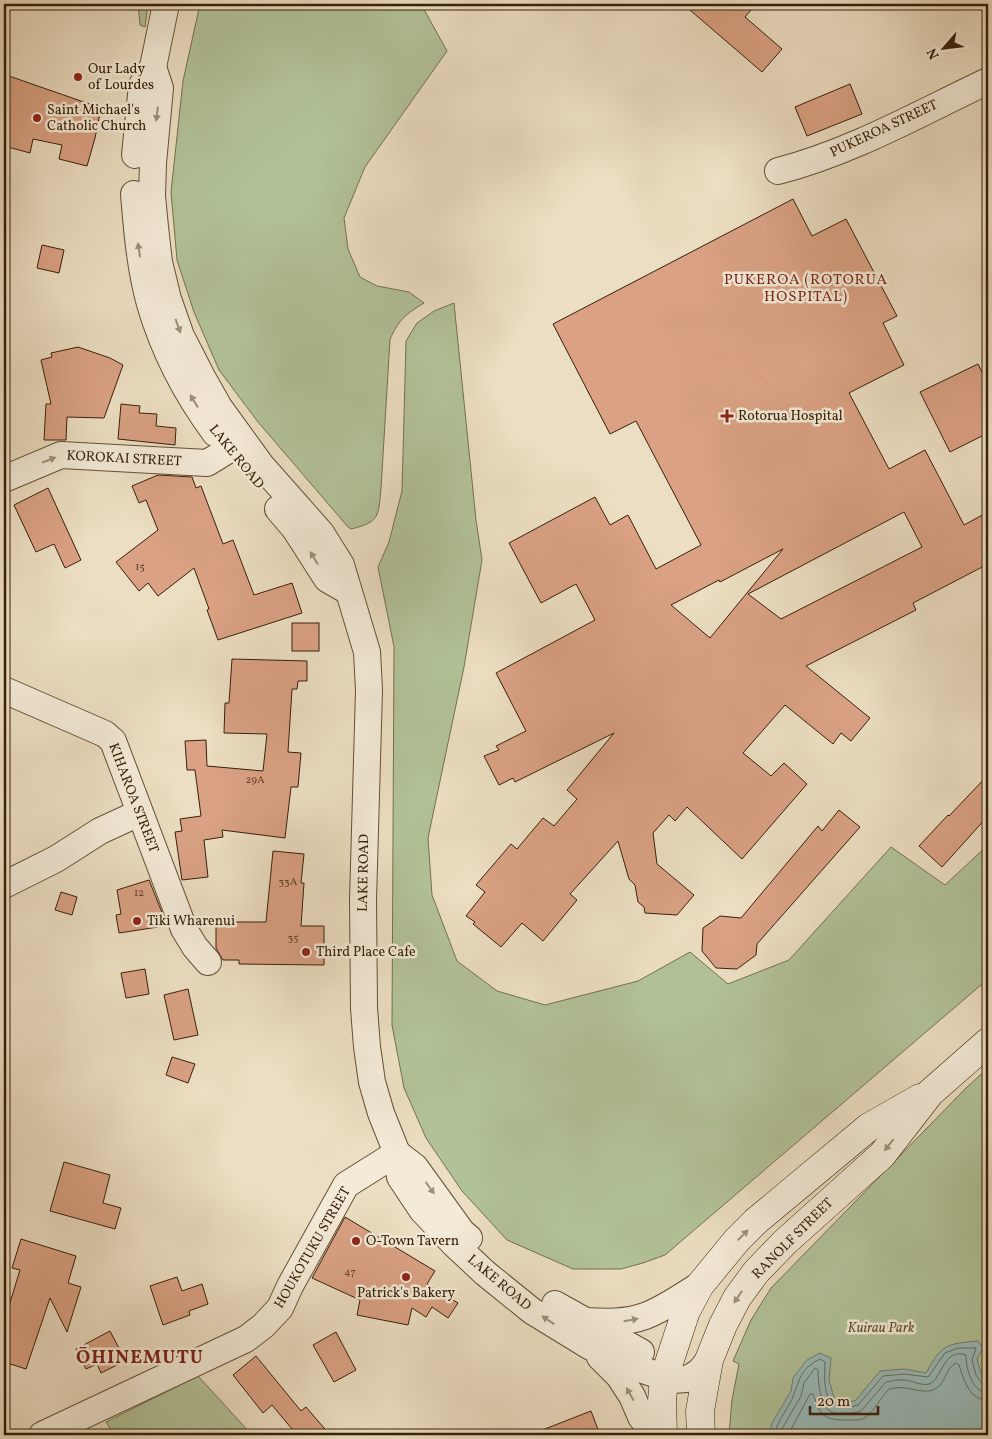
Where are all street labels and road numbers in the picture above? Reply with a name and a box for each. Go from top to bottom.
street label: PUKEROA STREET [827,96,941,162]
street label: LAKE ROAD [204,421,268,493]
street label: KOROKAI STREET [66,446,182,472]
street label: KIHAROA STREET [103,740,163,856]
street label: LAKE ROAD [354,834,374,912]
street label: HOUKOTUKU STREET [270,1184,356,1312]
street label: RANOLF STREET [748,1194,838,1284]
street label: LAKE ROAD [463,1251,535,1315]

